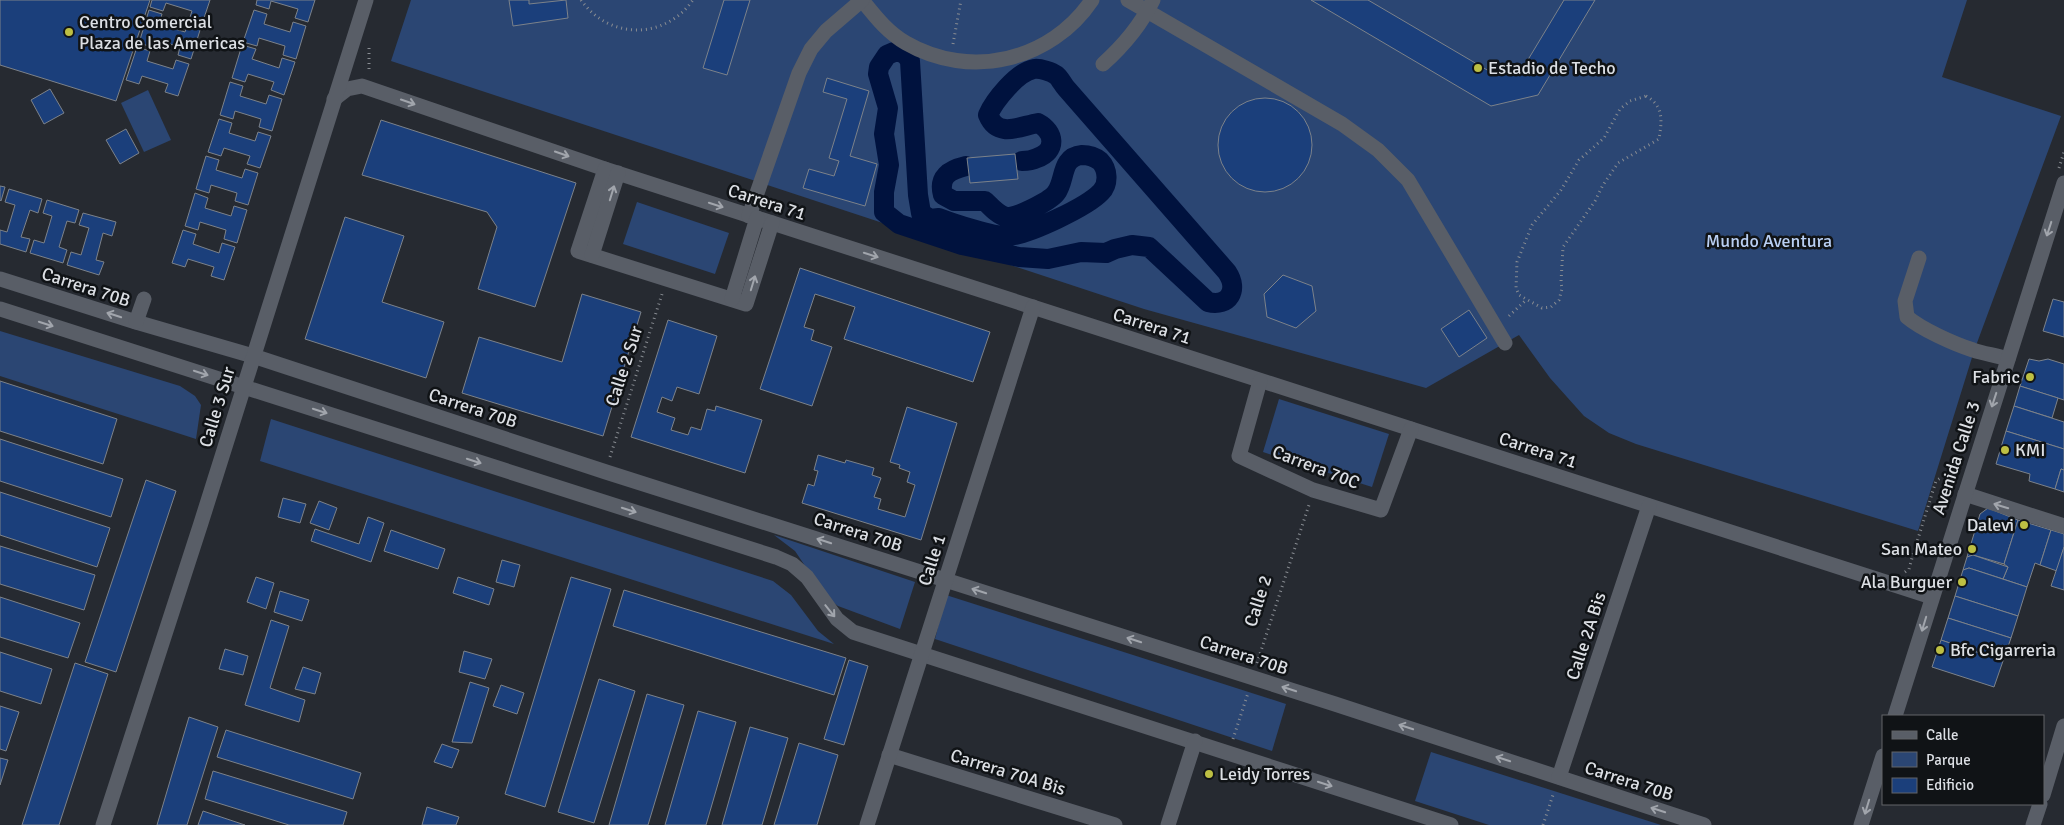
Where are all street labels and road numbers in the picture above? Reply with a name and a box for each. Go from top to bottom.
street label: Carrera 71 [725,179,809,225]
street label: Carrera 70B [39,262,133,312]
street label: Carrera 71 [1110,303,1194,349]
street label: Calle 2 Sur [601,323,647,409]
street label: Calle 3 Sur [194,364,240,450]
street label: Carrera 70B [426,383,520,433]
street label: Avenida Calle 3 [1927,399,1985,517]
street label: Carrera 71 [1496,427,1580,473]
street label: Carrera 70C [1269,440,1363,494]
street label: Carrera 70B [811,507,905,557]
street label: Calle 1 [913,532,951,588]
street label: Calle 2 [1239,573,1277,629]
street label: Calle 2A Bis [1561,589,1611,683]
street label: Carrera 70B [1197,630,1291,680]
street label: Carrera 70A Bis [948,744,1068,800]
street label: Carrera 70B [1582,756,1676,806]

